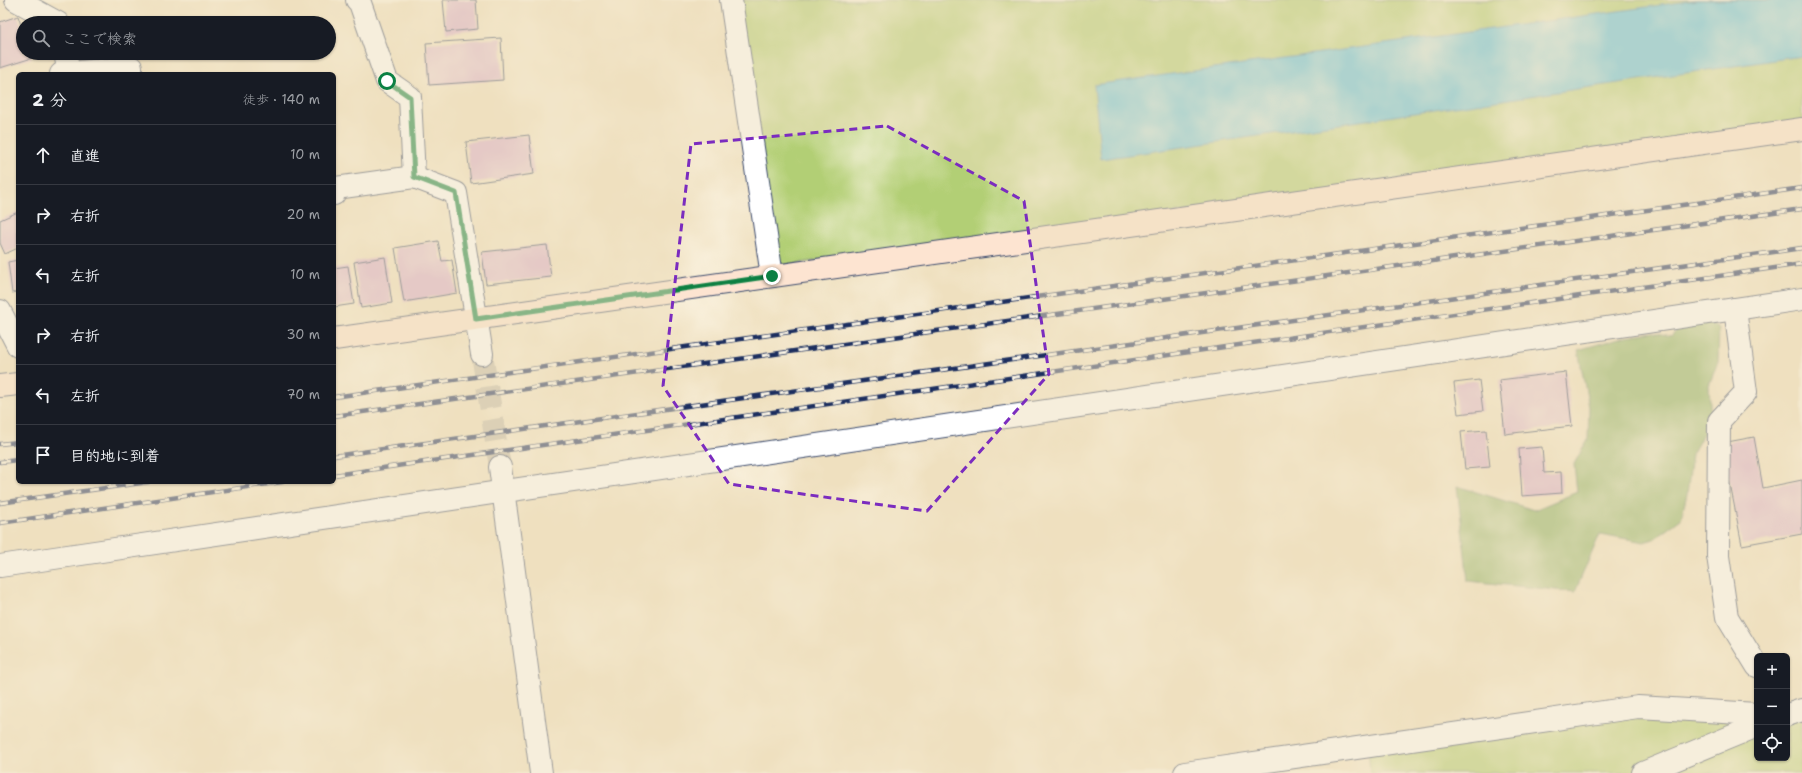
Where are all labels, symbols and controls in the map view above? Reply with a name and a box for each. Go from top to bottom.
search box [16,16,336,60]
icon: search [30,27,52,49]
text: ここで検索 [62,29,137,49]
route start [378,72,396,90]
text: 2 分 [32,89,67,111]
text: 徒歩 · 140 m [243,91,320,108]
icon: ahead [32,144,54,166]
text: 直進 [70,146,100,166]
text: 10 m [290,146,320,163]
icon: right [32,204,54,226]
text: 右折 [70,206,100,226]
text: 20 m [287,206,320,223]
icon: left [32,264,54,286]
text: 左折 [70,266,100,286]
text: 10 m [290,266,320,283]
route end [763,267,781,285]
icon: right [32,324,54,346]
text: 右折 [70,326,100,346]
text: 30 m [286,326,320,343]
icon: left [32,384,54,406]
text: 左折 [70,386,100,406]
text: 70 m [286,386,320,403]
icon: arrive [32,444,54,466]
text: 目的地に到着 [70,446,160,466]
map controls [1754,653,1790,761]
button: + [1754,653,1790,689]
button: − [1754,689,1790,725]
button: locate [1754,725,1790,761]

